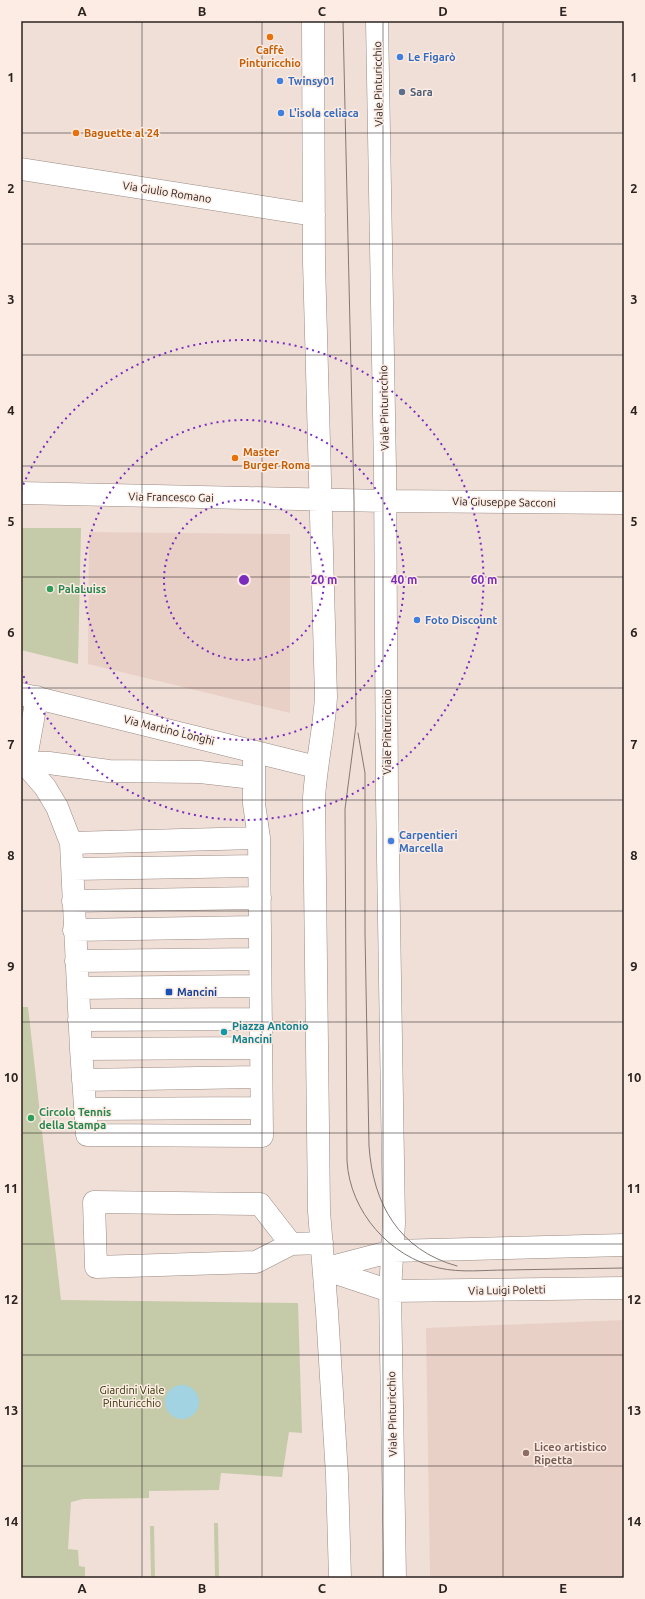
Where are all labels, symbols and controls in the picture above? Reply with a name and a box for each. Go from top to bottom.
text: A [77,4,87,18]
text: B [198,4,207,18]
text: C [318,4,327,18]
text: D [438,4,448,18]
text: E [559,4,567,18]
marker: Caffè Pinturicchio [265,32,275,42]
street label: Viale Pinturicchio [371,41,385,127]
place label: Caffè Pinturicchio [239,44,301,69]
place label: Le Figarò [408,51,456,63]
marker: Le Figarò [395,52,405,62]
text: 1 [7,70,15,84]
text: 1 [630,70,638,84]
place label: Twinsy01 [288,75,335,87]
marker: Twinsy01 [275,76,285,86]
place label: Sara [410,86,433,98]
marker: Sara [397,87,407,97]
place label: L'isola celiaca [289,107,359,119]
marker: L'isola celiaca [276,108,286,118]
place label: Baguette al 24 [84,127,159,139]
marker: Baguette al 24 [71,128,81,138]
street label: Via Giulio Romano [122,179,212,205]
text: 2 [7,181,15,195]
text: 2 [630,181,638,195]
text: 3 [7,292,15,306]
text: 3 [630,292,638,306]
street label: Viale Pinturicchio [377,365,391,451]
text: 4 [7,403,15,417]
text: 4 [630,403,638,417]
place label: Master Burger Roma [243,446,310,471]
marker: Master Burger Roma [230,453,240,463]
street label: Via Francesco Gai [128,490,214,504]
street label: Via Giuseppe Sacconi [452,495,556,509]
text: 5 [7,514,15,528]
text: 5 [630,514,638,528]
centre of rings [237,573,251,587]
text: 20 m [311,573,337,586]
text: 40 m [391,573,417,586]
text: 60 m [471,573,497,586]
place label: PalaLuiss [58,583,106,595]
marker: PalaLuiss [45,584,55,594]
place label: Foto Discount [425,614,497,626]
marker: Foto Discount [412,615,422,625]
text: 6 [7,625,15,639]
text: 6 [630,625,638,639]
street label: Viale Pinturicchio [381,689,393,775]
street label: Via Martino Longhi [122,713,216,747]
text: 7 [7,737,15,751]
text: 7 [630,737,638,751]
place label: Carpentieri Marcella [399,829,458,854]
marker: Carpentieri Marcella [386,836,396,846]
text: 8 [7,848,15,862]
text: 8 [630,848,638,862]
text: 9 [7,959,15,973]
text: 9 [630,959,638,973]
place label: Mancini [177,986,217,998]
marker: Mancini [164,987,174,997]
place label: Piazza Antonio Mancini [232,1020,309,1045]
marker: Piazza Antonio Mancini [219,1027,229,1037]
text: 10 [4,1070,18,1084]
text: 10 [627,1070,641,1084]
place label: Circolo Tennis della Stampa [39,1106,111,1131]
marker: Circolo Tennis della Stampa [26,1113,36,1123]
text: 11 [4,1181,18,1195]
text: 11 [627,1181,641,1195]
street label: Via Luigi Poletti [468,1283,546,1297]
text: 12 [4,1292,18,1306]
text: 12 [627,1292,641,1306]
street label: Viale Pinturicchio [385,1371,399,1457]
park label: Giardini Viale Pinturicchio [100,1384,164,1409]
text: 13 [4,1403,18,1417]
text: 13 [627,1403,641,1417]
place label: Liceo artistico Ripetta [534,1441,607,1466]
marker: Liceo artistico Ripetta [521,1448,531,1458]
text: 14 [4,1514,18,1528]
text: 14 [627,1514,641,1528]
text: A [77,1581,87,1595]
text: B [198,1581,207,1595]
text: C [318,1581,327,1595]
text: D [438,1581,448,1595]
text: E [559,1581,567,1595]

